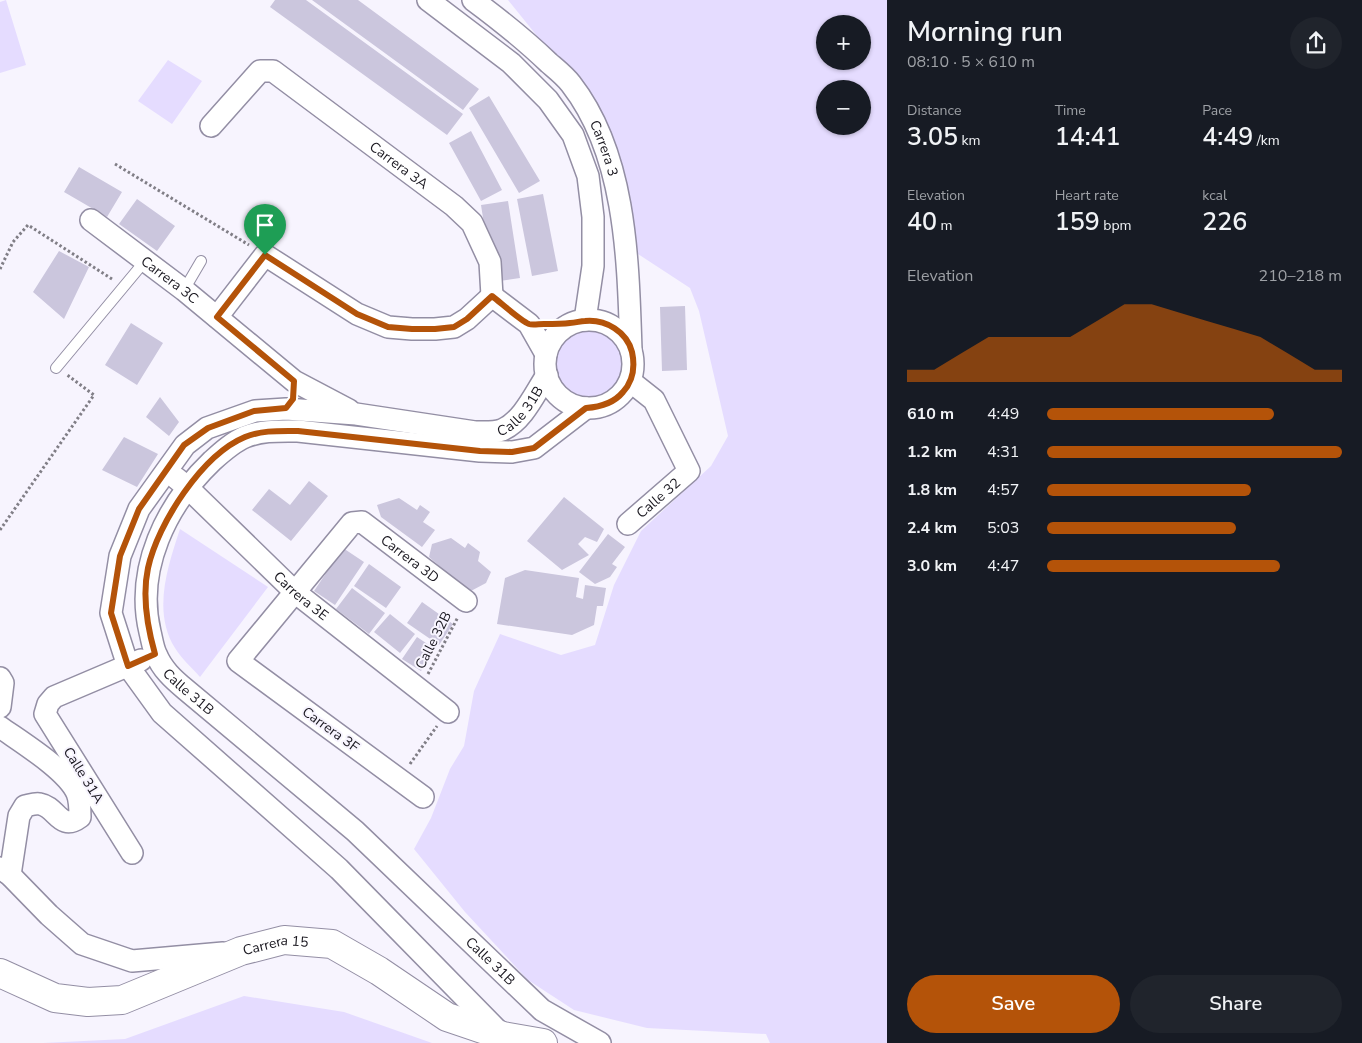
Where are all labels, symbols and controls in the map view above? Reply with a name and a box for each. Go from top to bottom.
text: Morning run [907,13,1063,51]
map controls [816,15,871,135]
button: + [816,15,871,70]
button: share [1290,17,1342,69]
text: 08:10 · 5 × 610 m [907,51,1035,73]
button: − [816,80,871,135]
text: Distance [907,101,961,120]
text: Time [1055,101,1086,120]
text: Pace [1202,101,1232,120]
street label: Carrera 3 [585,117,622,178]
text: 3.05 [907,120,958,154]
text: 14:41 [1055,120,1121,154]
text: 4:49 [1202,120,1253,154]
text: km [958,131,981,150]
text: /km [1253,131,1280,150]
street label: Carrera 3A [366,137,432,194]
text: Elevation [907,186,965,205]
text: Heart rate [1055,186,1119,205]
text: kcal [1202,186,1227,205]
pin [244,204,286,255]
text: 40 [907,205,937,239]
text: 159 [1055,205,1100,239]
text: 226 [1202,205,1247,239]
icon: arrive [251,211,279,239]
text: m [937,216,953,235]
text: bpm [1100,216,1132,235]
street label: Carrera 3C [137,252,202,308]
text: Elevation [907,265,973,287]
text: 210–218 m [1259,265,1342,287]
street label: Calle 31B [495,383,548,441]
text: 610 m [907,403,954,425]
text: 4:49 [987,403,1019,425]
text: 1.2 km [907,441,957,463]
text: 4:31 [987,441,1019,463]
street label: Calle 32 [632,474,685,523]
text: 1.8 km [907,479,957,501]
text: 4:57 [987,479,1019,501]
text: 2.4 km [907,517,957,539]
text: 5:03 [987,517,1019,539]
street label: Carrera 3D [377,531,443,587]
text: 3.0 km [907,555,957,577]
text: 4:47 [987,555,1019,577]
street label: Carrera 3E [269,567,332,625]
street label: Calle 32B [411,608,456,672]
street label: Calle 31B [158,664,218,719]
street label: Carrera 3F [298,702,363,757]
street label: Calle 31A [59,744,108,807]
street label: Carrera 15 [241,931,309,960]
street label: Calle 31B [461,933,519,990]
button: Save [907,975,1120,1033]
button: Share [1130,975,1342,1033]

